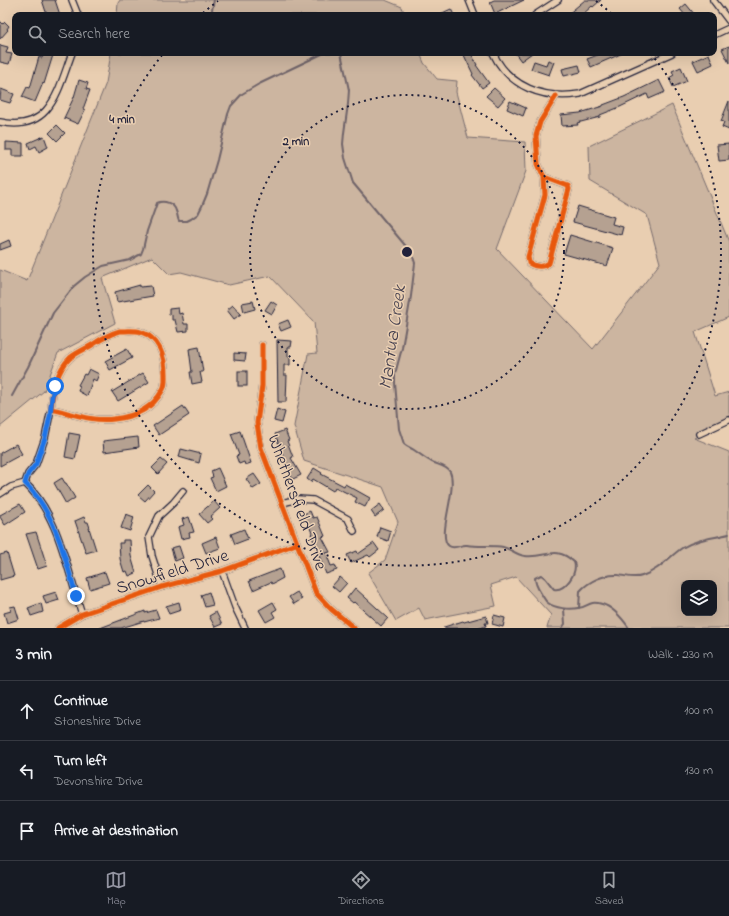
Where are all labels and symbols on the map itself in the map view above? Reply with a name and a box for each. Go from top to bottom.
text: 4 min [108,111,135,129]
text: 2 min [282,133,309,151]
centre of rings [400,245,414,259]
water label: Mantua Creek [373,283,414,391]
route start [46,377,64,395]
street label: Whethersfield Drive [259,431,333,575]
street label: Snowfield Drive [113,543,233,602]
route end [67,587,85,605]

